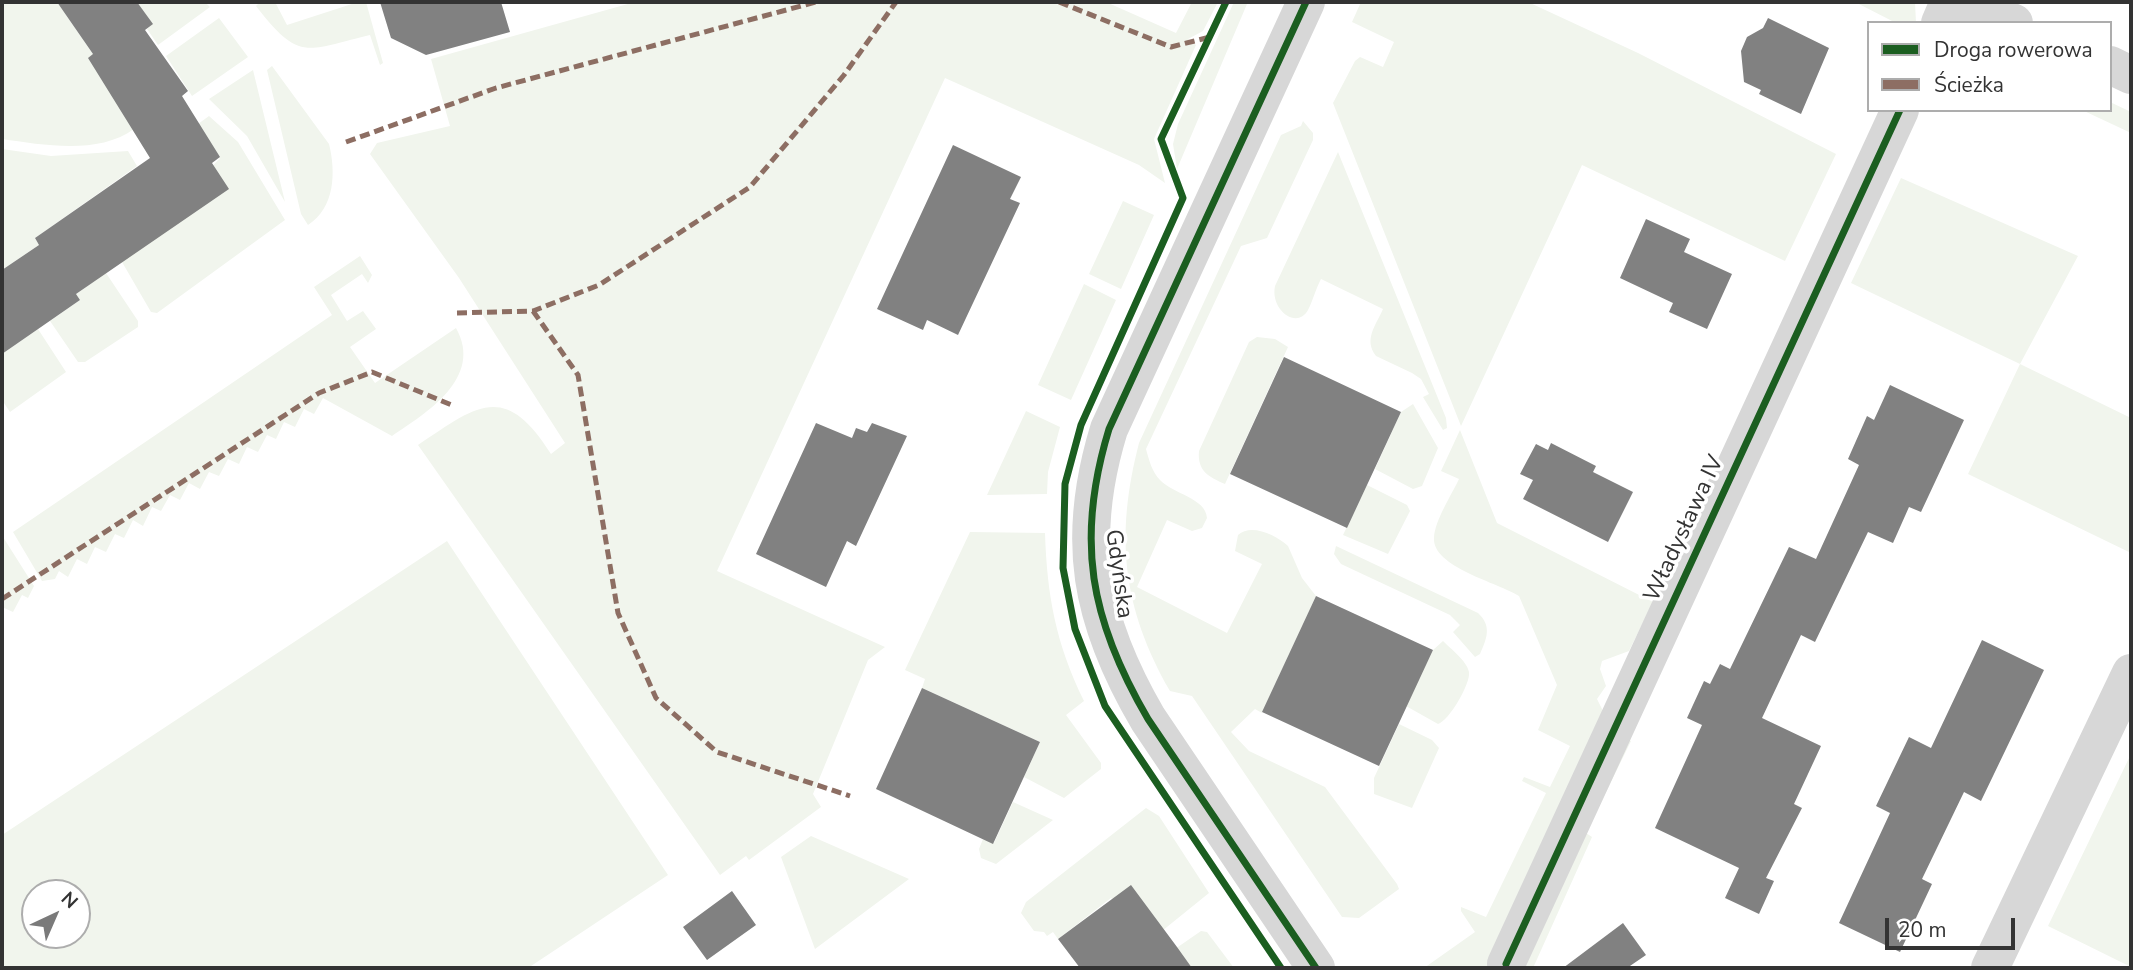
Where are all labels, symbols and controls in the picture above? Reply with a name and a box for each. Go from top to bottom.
legend [1867,21,2112,112]
text: Droga rowerowa [1934,36,2093,64]
text: Ścieżka [1934,71,2004,99]
street label: Władysława IV [1639,451,1731,607]
street label: Gdyńska [1098,528,1138,620]
north arrow [21,879,91,949]
text: N [55,886,83,915]
scale bar [1888,904,2018,948]
text: 20 m [1898,916,1947,944]

